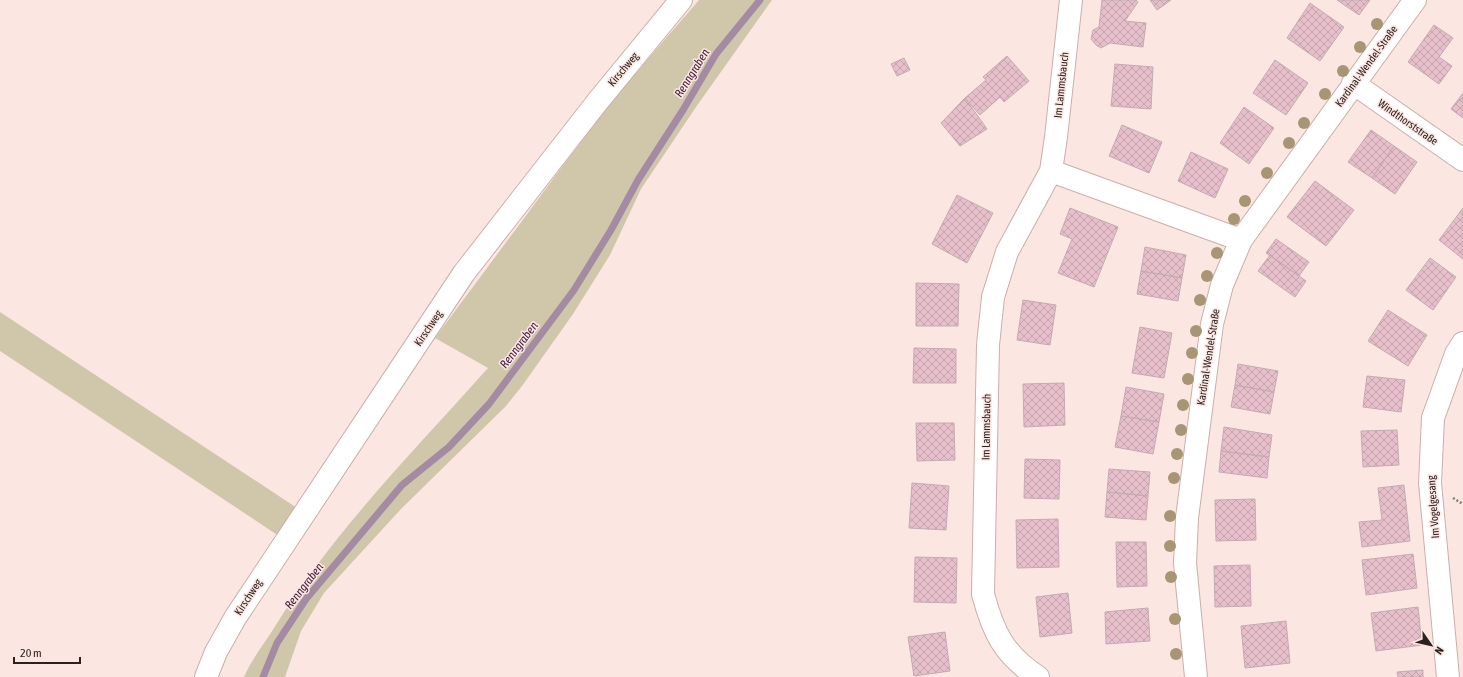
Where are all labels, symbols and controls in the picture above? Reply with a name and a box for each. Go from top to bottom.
street label: Kardinal-Wendel-Straße [1333,23,1399,109]
water label: Renngraben [672,46,712,100]
street label: Kirschweg [605,49,641,88]
street label: Im Lammsbauch [1052,51,1070,119]
street label: Windthorststraße [1376,97,1440,147]
street label: Kirschweg [412,308,444,348]
street label: Kardinal-Wendel-Straße [1194,308,1222,406]
water label: Renngraben [497,319,541,371]
street label: Im Lammsbauch [979,394,993,460]
street label: Im Vogelgesang [1425,475,1441,539]
water label: Renngraben [282,560,326,612]
street label: Kirschweg [232,576,264,617]
north arrow [1411,625,1451,665]
scale bar [14,639,80,665]
text: N [1432,645,1446,657]
text: 20 m [20,646,42,660]

